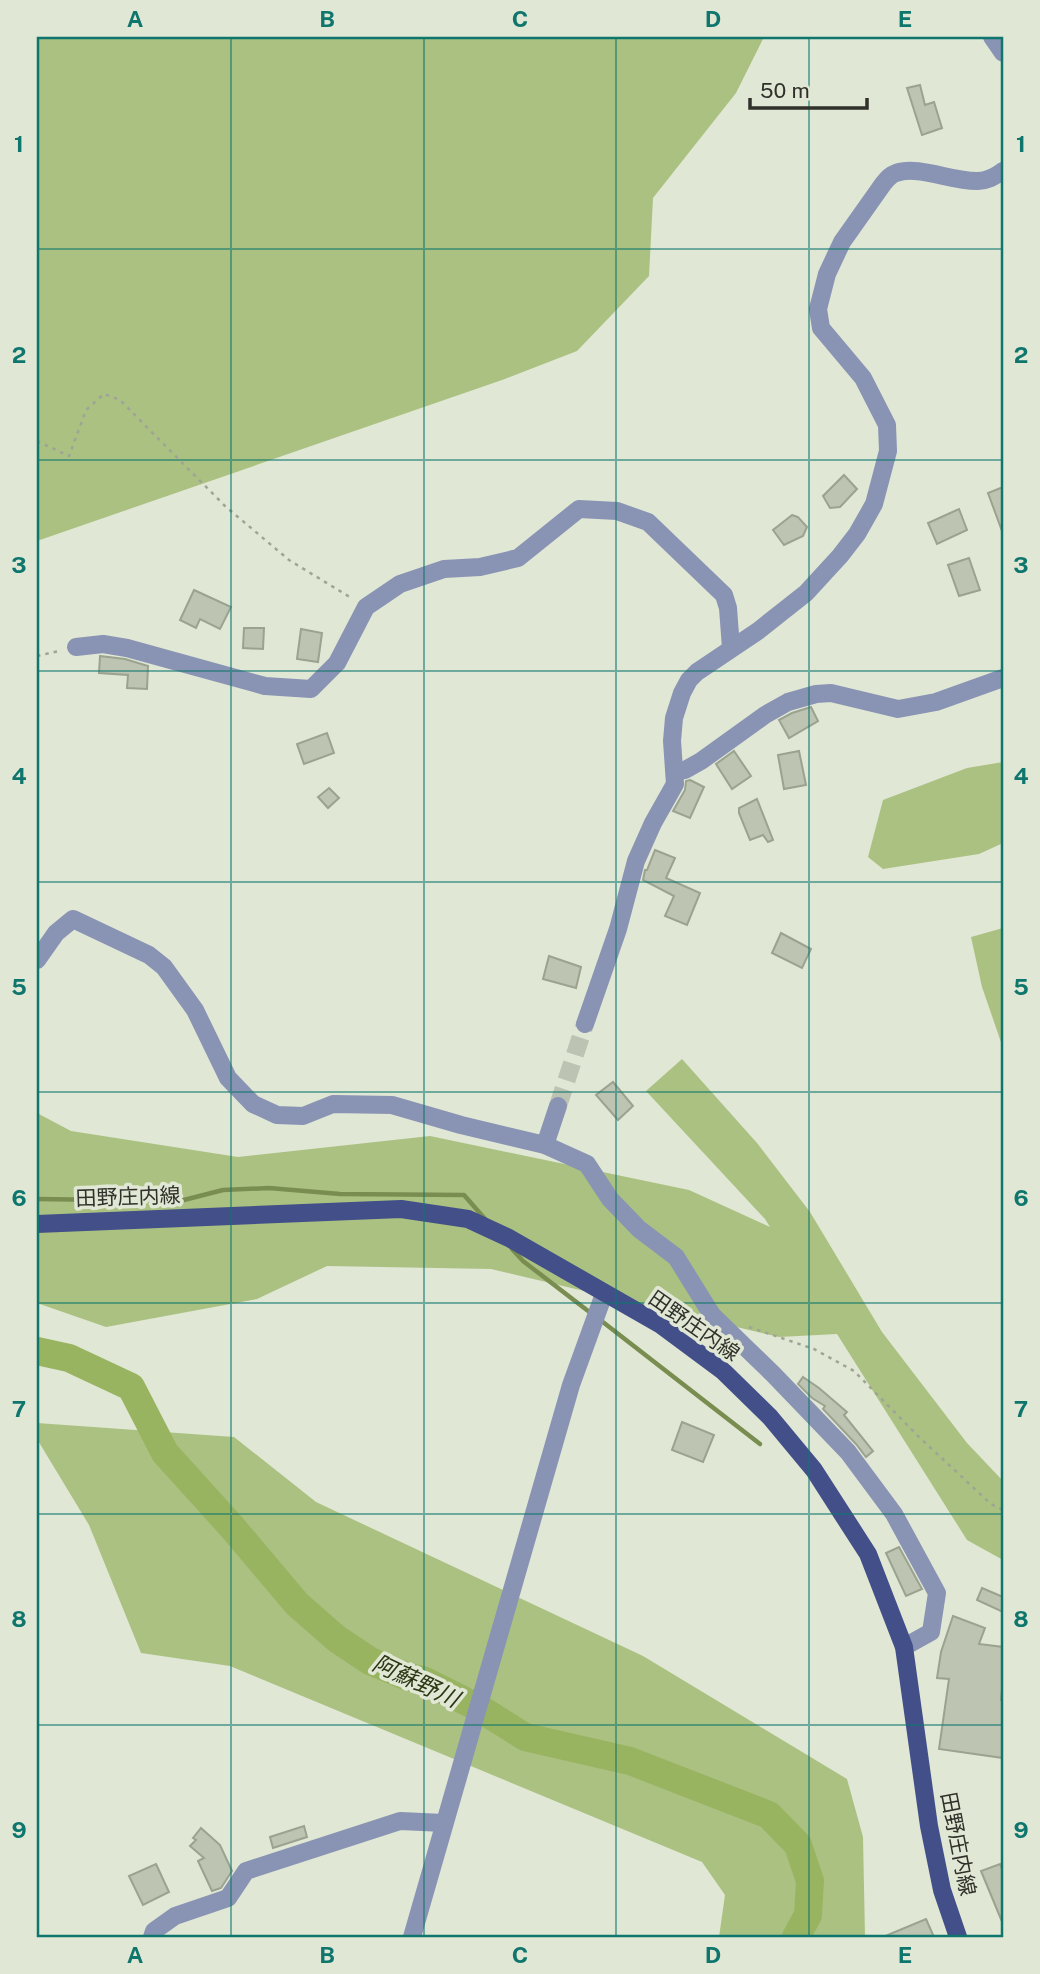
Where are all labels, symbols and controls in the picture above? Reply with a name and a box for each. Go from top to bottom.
text: A [127,5,144,32]
text: B [319,5,335,32]
text: C [512,5,528,32]
text: D [705,5,721,32]
text: E [898,5,912,32]
scale bar [750,66,867,110]
text: 50 m [760,78,810,103]
text: 1 [14,130,24,157]
text: 1 [1016,130,1026,157]
text: 2 [12,341,26,368]
text: 2 [1014,341,1028,368]
text: 3 [11,551,27,578]
text: 3 [1013,551,1029,578]
text: 4 [11,762,27,789]
text: 4 [1013,762,1029,789]
text: 5 [11,973,27,1000]
text: 5 [1013,973,1029,1000]
street label: 田野庄内線 [75,1182,181,1211]
text: 6 [11,1184,27,1211]
text: 6 [1013,1184,1029,1211]
street label: 田野庄内線 [644,1285,744,1366]
text: 7 [12,1395,26,1422]
text: 7 [1014,1395,1028,1422]
text: 8 [11,1605,27,1632]
text: 8 [1013,1605,1029,1632]
water label: 阿蘇野川 [369,1649,466,1713]
street label: 田野庄内線 [936,1790,981,1898]
text: 9 [11,1816,27,1843]
text: 9 [1013,1816,1029,1843]
text: A [127,1941,144,1968]
text: B [319,1941,335,1968]
text: C [512,1941,528,1968]
text: D [705,1941,721,1968]
text: E [898,1941,912,1968]

